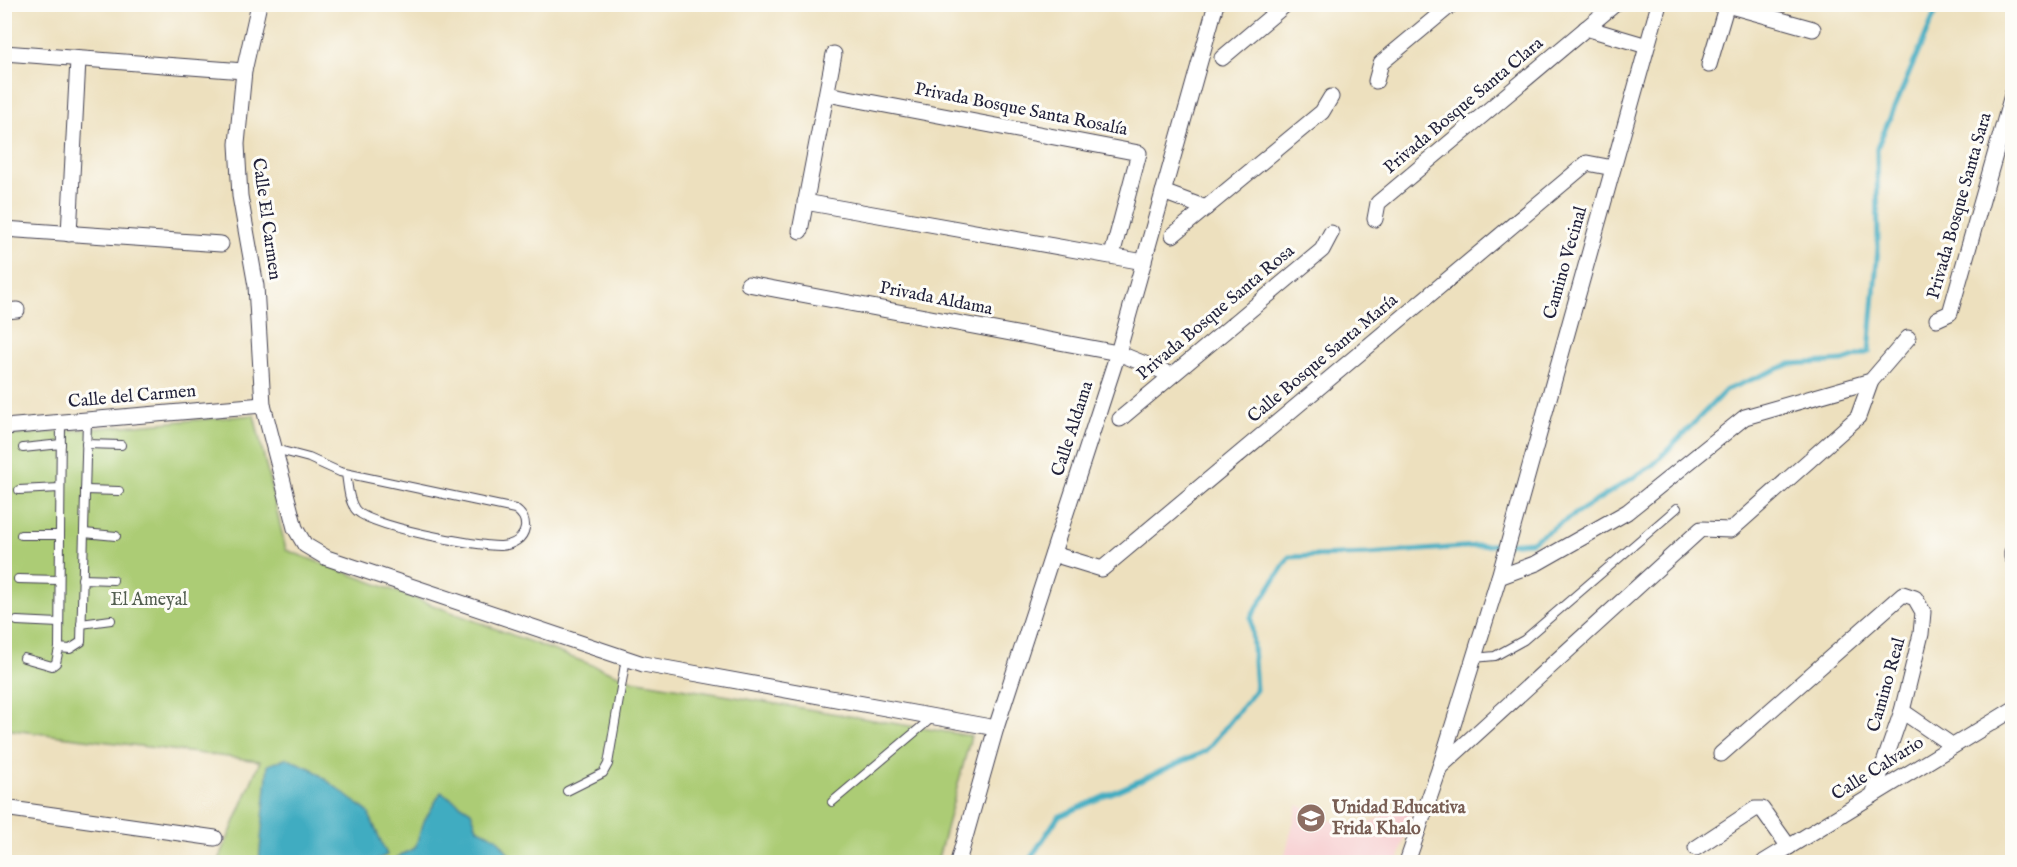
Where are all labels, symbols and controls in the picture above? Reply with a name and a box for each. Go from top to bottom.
street label: Privada Bosque Santa Clara [1379,32,1549,180]
street label: Privada Bosque Santa Rosalía [913,78,1130,142]
street label: Privada Bosque Santa Sara [1922,110,1998,302]
street label: Calle El Carmen [246,157,286,282]
street label: Camino Vecinal [1539,204,1593,322]
street label: Privada Bosque Santa Rosa [1132,240,1300,386]
street label: Privada Aldama [877,277,995,321]
street label: Calle Bosque Santa María [1243,289,1403,429]
street label: Calle Aldama [1047,378,1099,479]
street label: Calle del Carmen [67,380,197,414]
park label: El Ameyal [110,589,188,612]
street label: Camino Real [1863,635,1911,735]
street label: Calle Calvario [1828,731,1929,806]
place label: Unidad Educativa Frida Khalo [1331,797,1467,841]
school or university icon: Unidad Educativa Frida Khalo [1295,802,1327,834]

